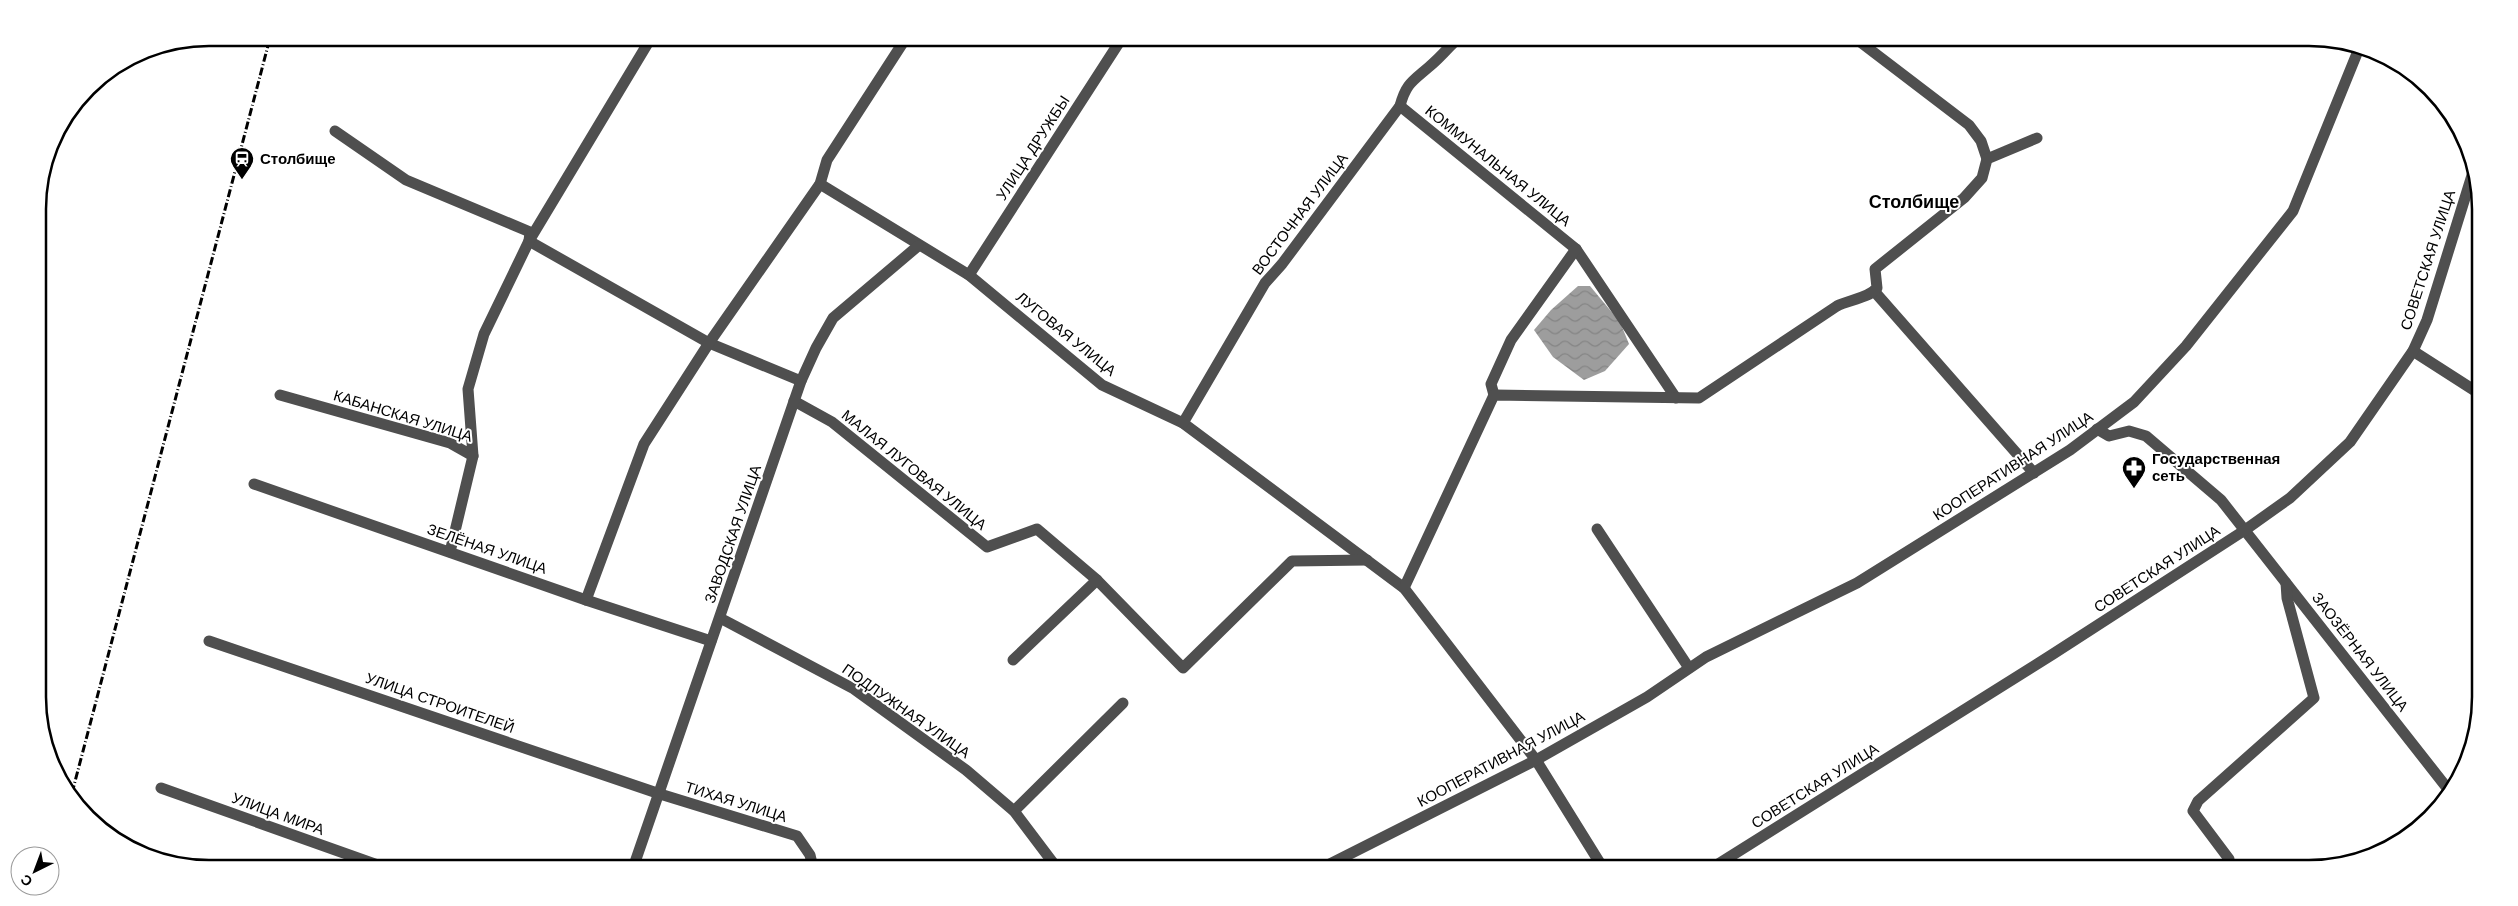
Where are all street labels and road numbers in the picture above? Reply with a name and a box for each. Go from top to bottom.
street label: УЛИЦА ДРУЖБЫ [992,92,1074,204]
street label: КОММУНАЛЬНАЯ УЛИЦА [1421,101,1575,231]
street label: ВОСТОЧНАЯ УЛИЦА [1248,149,1352,279]
street label: СОВЕТСКАЯ УЛИЦА [2396,187,2460,333]
street label: ЛУГОВАЯ УЛИЦА [1012,287,1120,381]
street label: КАБАНСКАЯ УЛИЦА [331,385,475,447]
street label: МАЛАЯ ЛУГОВАЯ УЛИЦА [837,405,991,535]
street label: КООПЕРАТИВНАЯ УЛИЦА [1929,407,2097,525]
street label: ЗАВОДСКАЯ УЛИЦА [700,462,766,606]
street label: ЗЕЛЁНАЯ УЛИЦА [424,519,550,579]
street label: СОВЕТСКАЯ УЛИЦА [2090,521,2224,617]
street label: ЗАОЗЁРНАЯ УЛИЦА [2307,588,2413,716]
street label: ПОДЛУЖНАЯ УЛИЦА [838,659,974,763]
street label: УЛИЦА СТРОИТЕЛЕЙ [363,668,517,738]
street label: КООПЕРАТИВНАЯ УЛИЦА [1414,706,1588,812]
street label: СОВЕТСКАЯ УЛИЦА [1748,739,1882,833]
street label: ТИХАЯ УЛИЦА [683,777,789,827]
street label: УЛИЦА МИРА [229,788,327,840]

